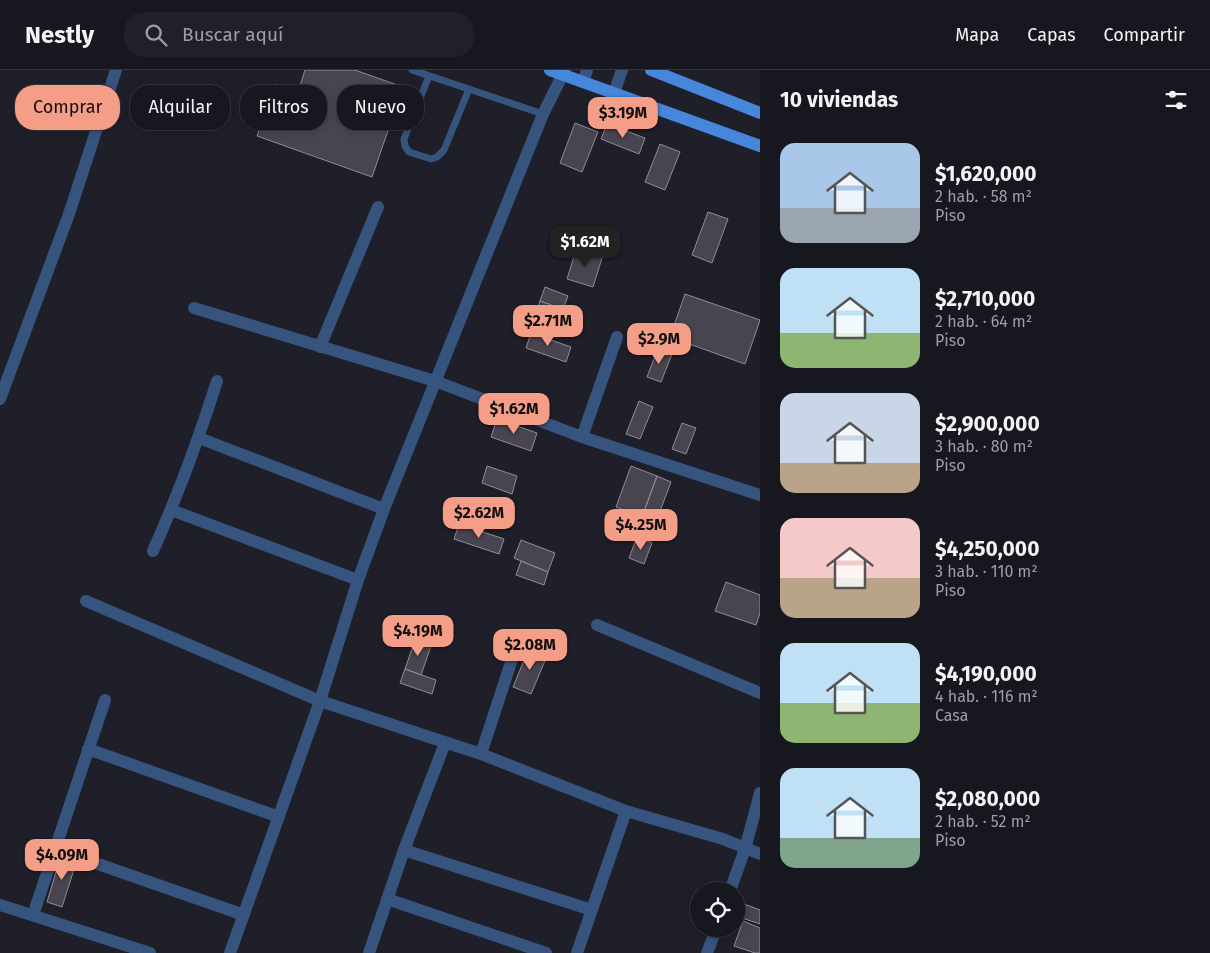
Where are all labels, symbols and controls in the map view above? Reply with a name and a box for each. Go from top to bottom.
search box [124,12,474,57]
text: Nestly [25,21,94,49]
icon: search [142,21,170,49]
text: Buscar aquí [182,23,283,46]
text: Mapa [955,24,999,46]
text: Capas [1027,24,1076,46]
text: Compartir [1104,24,1185,46]
chip: Comprar [15,85,120,130]
chip: Alquilar [130,85,230,130]
chip: Filtros [240,85,327,130]
chip: Nuevo [337,85,424,130]
icon: filters [1162,86,1190,114]
text: 10 viviendas [780,87,898,113]
pin: $3.19M [582,97,664,139]
text: $3.19M [599,103,647,122]
text: $1,620,000 [935,161,1037,187]
icon: home [820,163,880,223]
text: 2 hab. · 58 m² [935,187,1032,206]
text: Piso [935,206,966,225]
pin: $1.62M [544,226,626,268]
text: $1.62M [561,232,609,251]
text: $2,710,000 [935,286,1035,312]
icon: home [820,288,880,348]
pin: $2.71M [507,304,589,347]
text: $2.71M [524,311,572,330]
text: 2 hab. · 64 m² [935,312,1032,331]
pin: $2.9M [624,322,694,365]
text: $2.9M [638,329,680,348]
text: Piso [935,331,966,350]
pin: $1.62M [473,392,555,435]
text: $1.62M [490,399,538,418]
text: $2,900,000 [935,411,1040,437]
icon: home [820,413,880,473]
text: 3 hab. · 80 m² [935,437,1033,456]
text: Piso [935,456,966,475]
pin: $2.62M [438,496,520,539]
text: $2.62M [454,503,504,522]
pin: $4.25M [600,508,682,551]
text: $4.25M [615,515,667,534]
text: $4,250,000 [935,536,1039,562]
icon: home [820,538,880,598]
text: 3 hab. · 110 m² [935,562,1038,581]
text: Piso [935,581,966,600]
pin: $4.19M [377,614,459,657]
text: $4.19M [393,621,443,640]
pin: $2.08M [489,628,571,671]
text: $2.08M [504,635,556,654]
text: $4,190,000 [935,661,1037,687]
icon: home [820,663,880,723]
text: 4 hab. · 116 m² [935,687,1038,706]
text: Casa [935,706,968,725]
text: $2,080,000 [935,786,1040,812]
icon: home [820,788,880,848]
text: 2 hab. · 52 m² [935,812,1031,831]
text: Piso [935,831,966,850]
pin: $4.09M [21,838,103,881]
text: $4.09M [36,845,88,864]
map controls [690,882,745,937]
button: locate [690,882,745,937]

